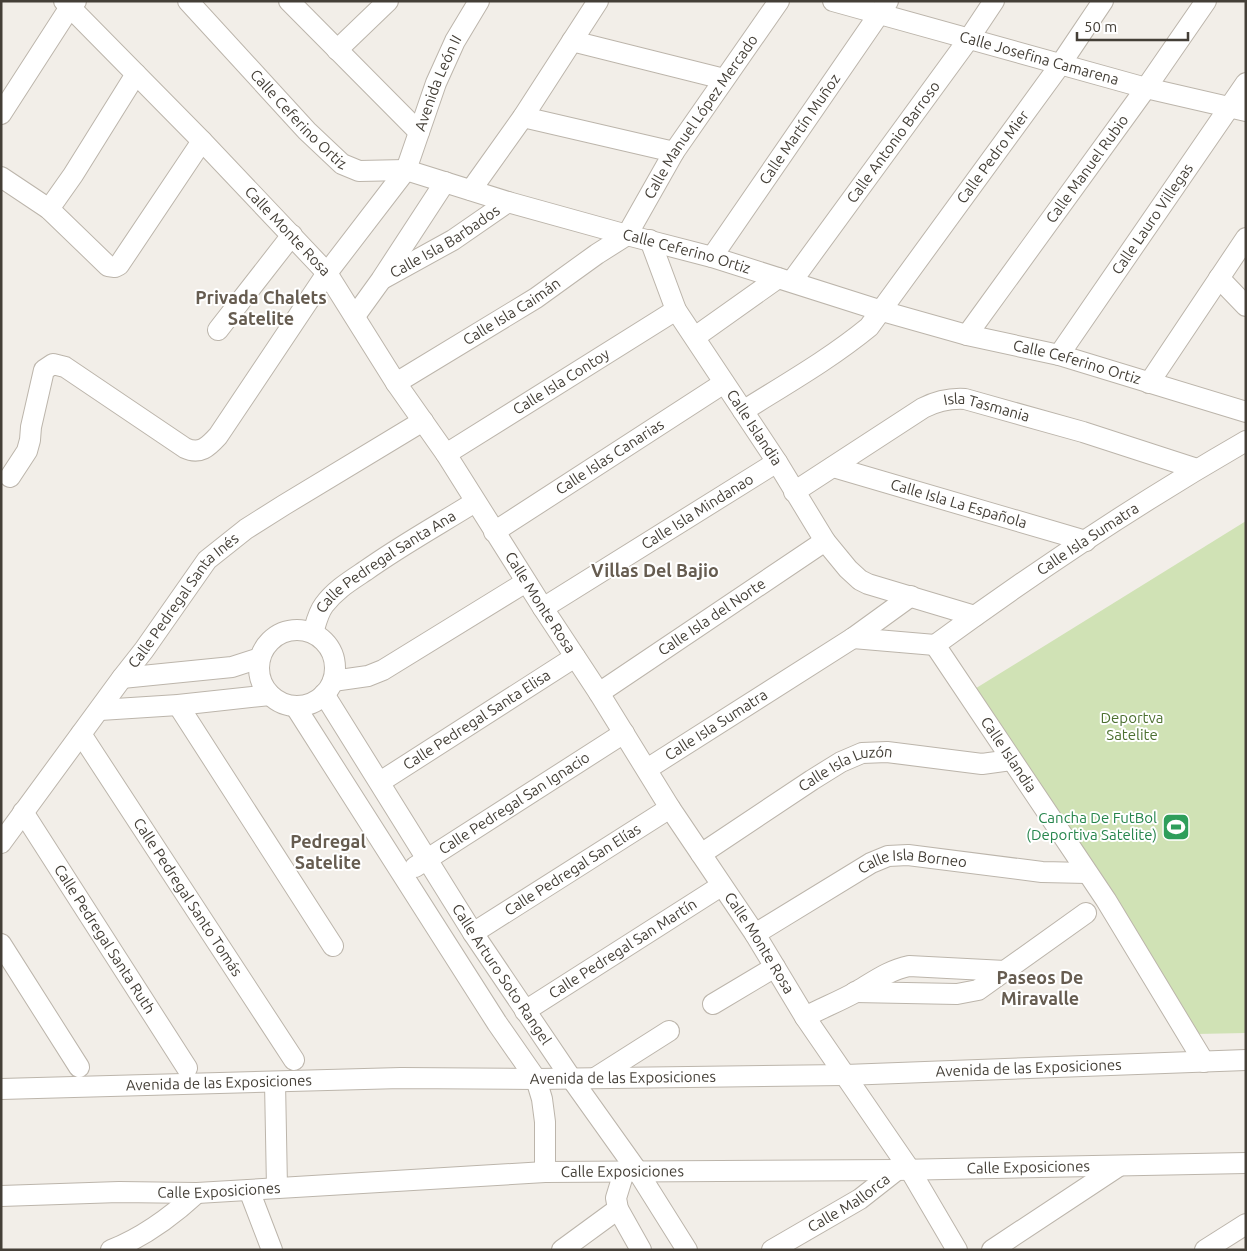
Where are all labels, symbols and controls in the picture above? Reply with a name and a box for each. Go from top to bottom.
scale bar [1077,10,1188,42]
text: 50 m [1084,18,1117,35]
street label: Calle Josefina Camarena [958,28,1121,88]
street label: Calle Manuel López Mercado [640,31,761,202]
street label: Avenida León II [411,32,465,133]
street label: Calle Ceferino Ortiz [247,66,349,173]
street label: Calle Martín Muñoz [755,70,843,187]
street label: Calle Antonio Barroso [843,78,943,206]
street label: Calle Pedro Mier [953,107,1032,206]
street label: Calle Manuel Rubio [1042,111,1132,226]
street label: Calle Lauro Villegas [1108,160,1196,278]
street label: Calle Monte Rosa [242,183,334,279]
street label: Calle Isla Barbados [387,201,503,281]
street label: Calle Ceferino Ortiz [621,225,753,277]
street label: Calle Isla Caimán [460,274,564,348]
district label: Privada Chalets Satelite [195,287,327,328]
street label: Calle Ceferino Ortiz [1012,336,1143,388]
street label: Calle Isla Contoy [510,345,612,418]
street label: Calle Islandia [723,386,786,468]
street label: Isla Tasmania [942,390,1032,425]
street label: Calle Islas Canarias [552,415,667,498]
street label: Calle Isla Mindanao [638,470,756,553]
street label: Calle Isla La Española [889,475,1029,531]
street label: Calle Isla Sumatra [1033,499,1142,578]
street label: Calle Pedregal Santa Ana [312,507,459,616]
street label: Calle Pedregal Santa Inés [124,529,242,671]
street label: Calle Monte Rosa [502,549,579,656]
district label: Villas Del Bajio [591,560,719,580]
street label: Calle Isla del Norte [655,575,769,659]
street label: Calle Pedregal Santa Elisa [400,666,553,773]
street label: Calle Isla Sumatra [661,686,770,764]
park label: Deportva Satelite [1100,709,1164,743]
street label: Calle Islandia [978,713,1040,795]
street label: Calle Isla Luzón [795,743,894,795]
street label: Calle Pedregal San Ignacio [435,748,593,857]
place label: Cancha De FutBol (Deportiva Satelite) [1026,809,1157,843]
sports icon: Cancha De FutBol (Deportiva Satelite) [1161,812,1191,842]
street label: Calle Pedregal Santo Tomás [130,815,246,979]
street label: Calle Pedregal San Elías [501,820,644,919]
district label: Pedregal Satelite [290,831,366,872]
street label: Calle Isla Borneo [855,846,968,877]
street label: Calle Pedregal Santa Ruth [51,861,159,1017]
street label: Calle Monte Rosa [721,889,798,997]
street label: Calle Pedregal San Martín [545,895,700,1002]
street label: Calle Arturo Soto Rangel [449,901,555,1048]
district label: Paseos De Miravalle [997,967,1083,1008]
street label: Avenida de las Exposiciones [935,1056,1122,1080]
street label: Avenida de las Exposiciones [530,1068,716,1087]
street label: Avenida de las Exposiciones [126,1071,312,1094]
street label: Calle Exposiciones [966,1157,1090,1177]
street label: Calle Exposiciones [561,1162,684,1180]
street label: Calle Mallorca [805,1170,893,1235]
street label: Calle Exposiciones [157,1179,281,1201]

